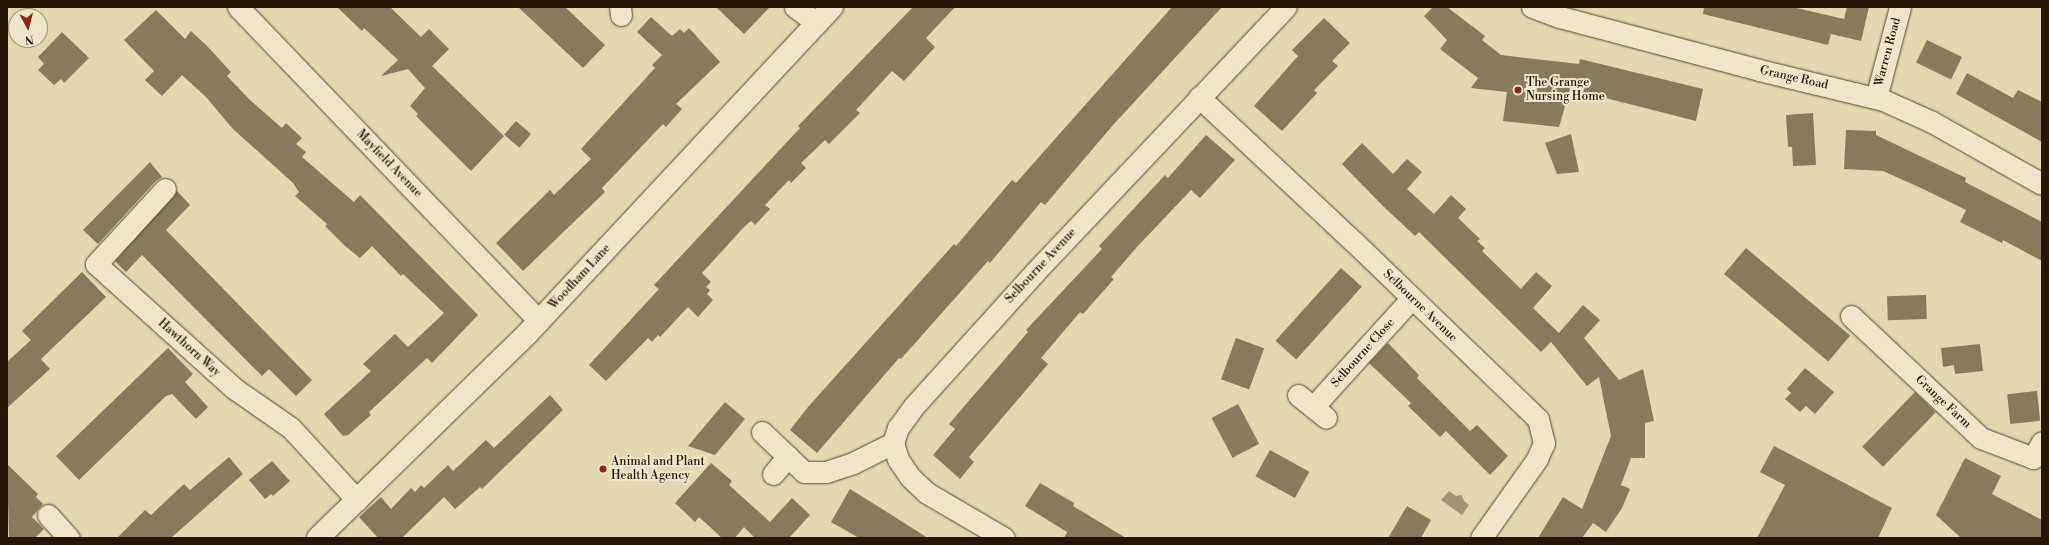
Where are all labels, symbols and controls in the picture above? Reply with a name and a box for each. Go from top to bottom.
north arrow [8,8,48,48]
street label: Warren Road [1872,16,1904,88]
text: N [24,31,35,46]
street label: Grange Road [1758,63,1830,93]
place label: The Grange Nursing Home [1526,76,1605,104]
marker: The Grange Nursing Home [1513,85,1523,95]
street label: Mayfield Avenue [353,127,425,201]
street label: Selbourne Avenue [1002,225,1080,307]
street label: Woodham Lane [546,241,614,313]
street label: Selbourne Avenue [1380,267,1460,345]
street label: Hawthorn Way [155,316,223,380]
street label: Selbourne Close [1328,316,1398,390]
street label: Grange Farm [1912,373,1974,431]
place label: Animal and Plant Health Agency [611,455,705,483]
marker: Animal and Plant Health Agency [598,464,608,474]

